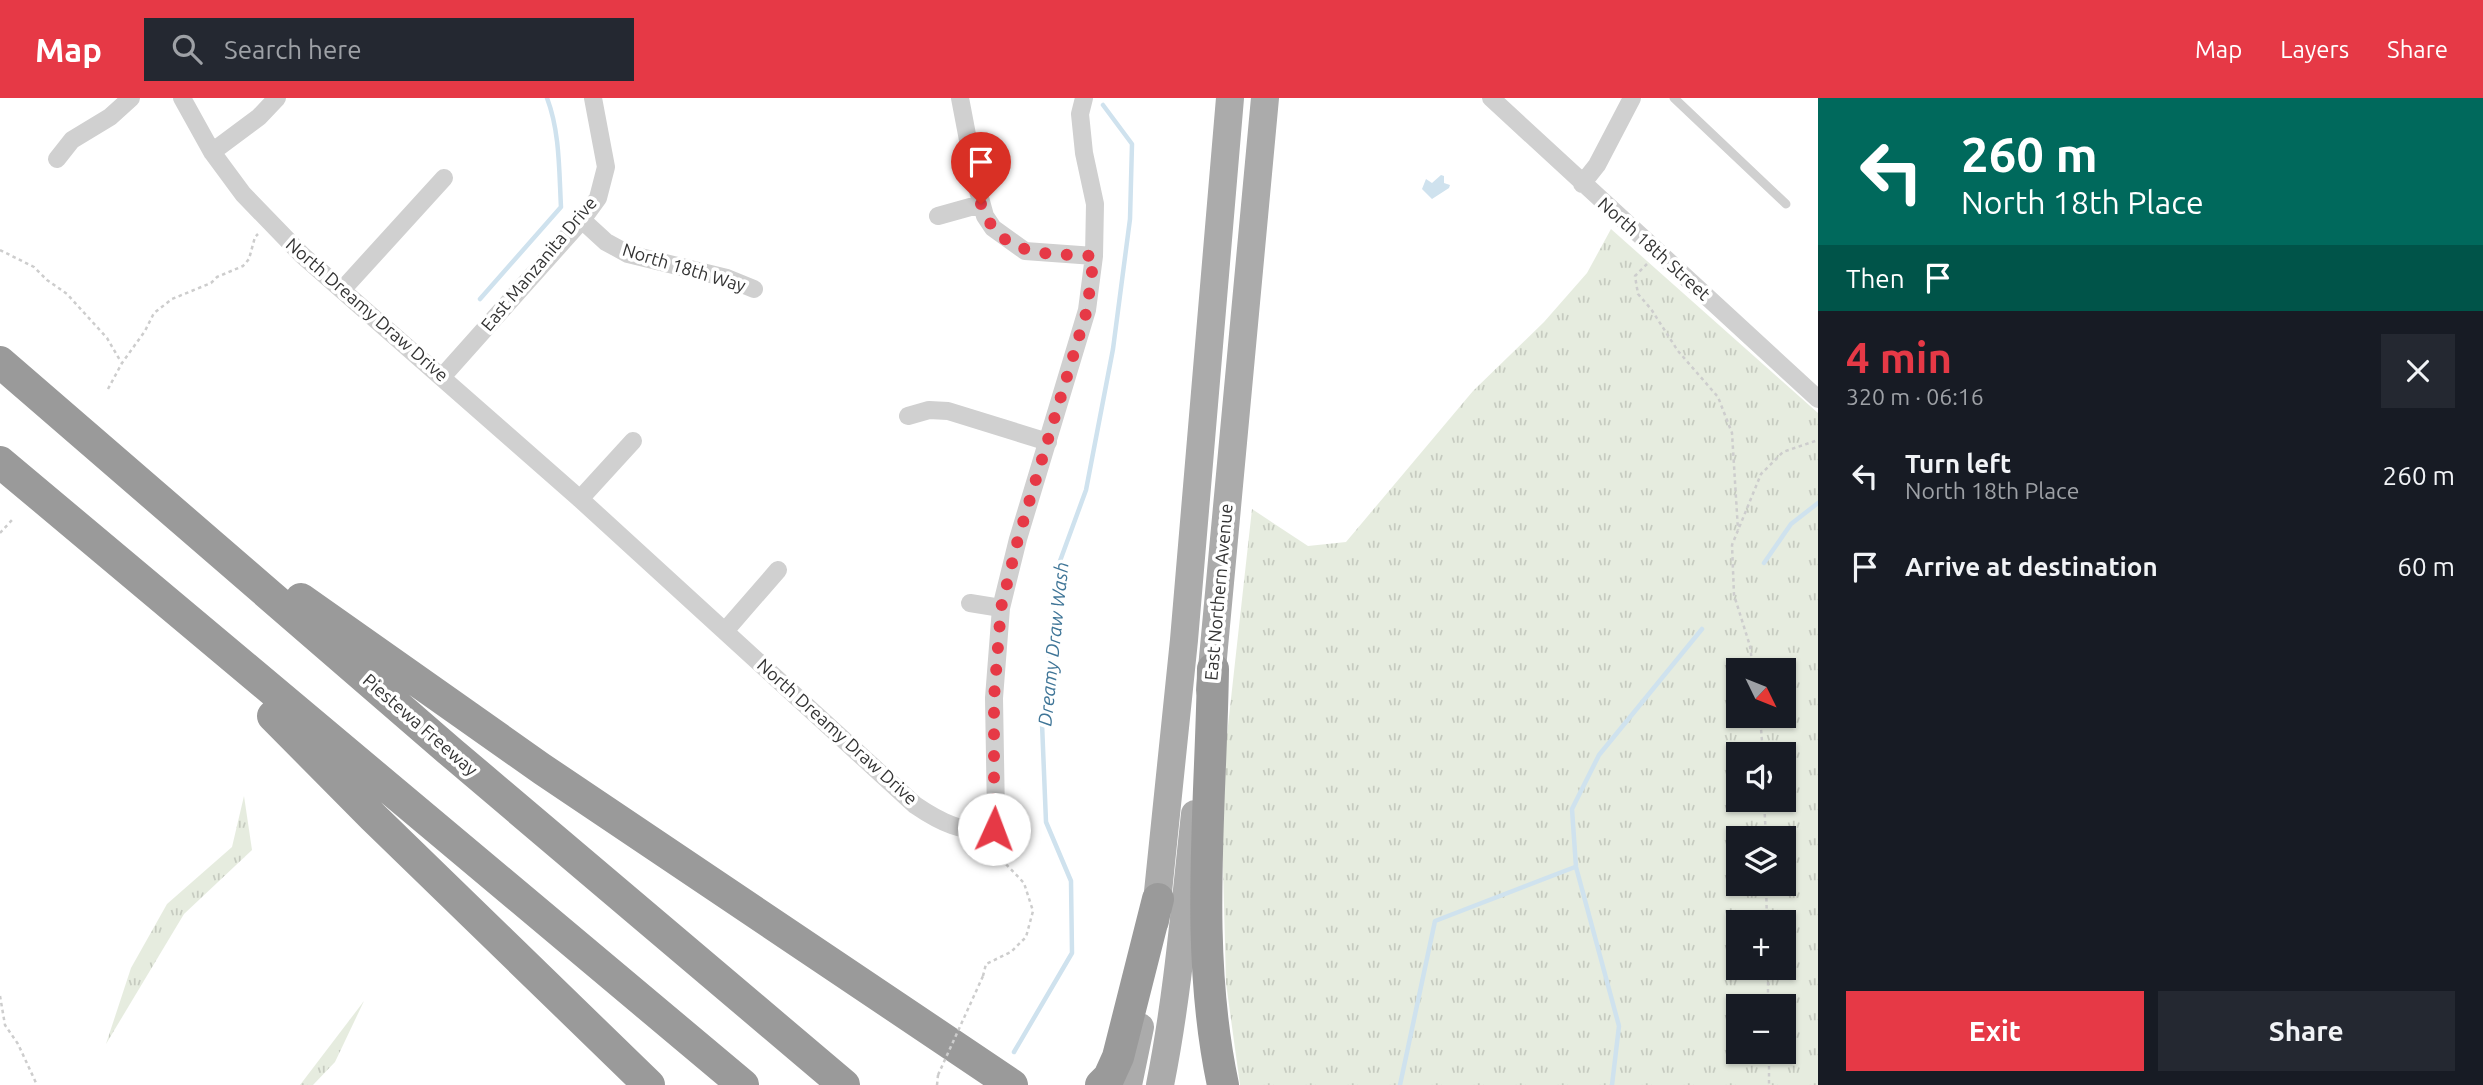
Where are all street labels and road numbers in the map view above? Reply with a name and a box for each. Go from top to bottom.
street label: East Manzanita Drive [476,192,600,334]
street label: North 18th Street [1595,193,1715,304]
street label: North Dreamy Draw Drive [283,233,453,385]
street label: North 18th Way [620,239,749,295]
street label: East Northern Avenue [1200,503,1236,681]
street label: North Dreamy Draw Drive [754,654,922,808]
street label: Piestewa Freeway [359,669,482,780]

